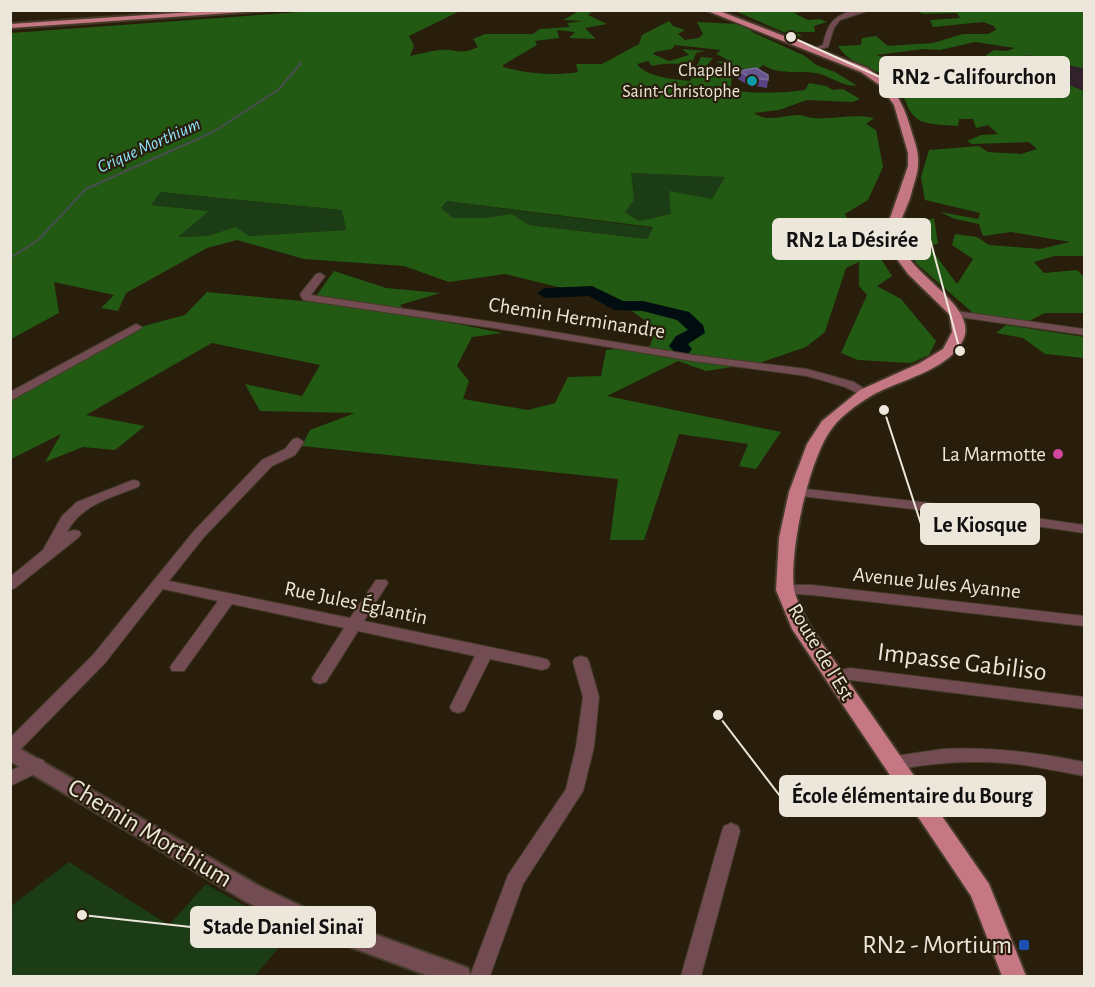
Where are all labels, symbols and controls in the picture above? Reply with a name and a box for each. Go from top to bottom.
callout: RN2 - Califourchon [880,57,1069,97]
place label: Chapelle Saint-Christophe [622,62,740,101]
text: RN2 - Califourchon [892,66,1056,88]
marker: Chapelle Saint-Christophe [745,74,759,88]
water label: Crique Morthium [95,115,203,177]
callout: RN2 La Désirée [773,219,930,259]
text: RN2 La Désirée [786,229,918,251]
street label: Chemin Herminandre [487,294,667,342]
place label: La Marmotte [942,444,1046,465]
marker: La Marmotte [1051,447,1065,461]
callout: Le Kiosque [921,504,1039,544]
text: Le Kiosque [933,514,1027,536]
street label: Avenue Jules Ayanne [852,564,1022,602]
street label: Rue Jules Églantin [283,576,430,628]
street label: Route de l'Est [784,600,858,704]
street label: Impasse Gabiliso [876,639,1048,685]
street label: Chemin Morthium [63,774,237,892]
callout: École élémentaire du Bourg [780,776,1045,816]
text: École élémentaire du Bourg [792,782,1033,807]
callout: Stade Daniel Sinaï [191,907,375,947]
text: Stade Daniel Sinaï [203,916,363,938]
place label: RN2 - Mortium [862,932,1012,958]
marker: RN2 - Mortium [1017,938,1031,952]

